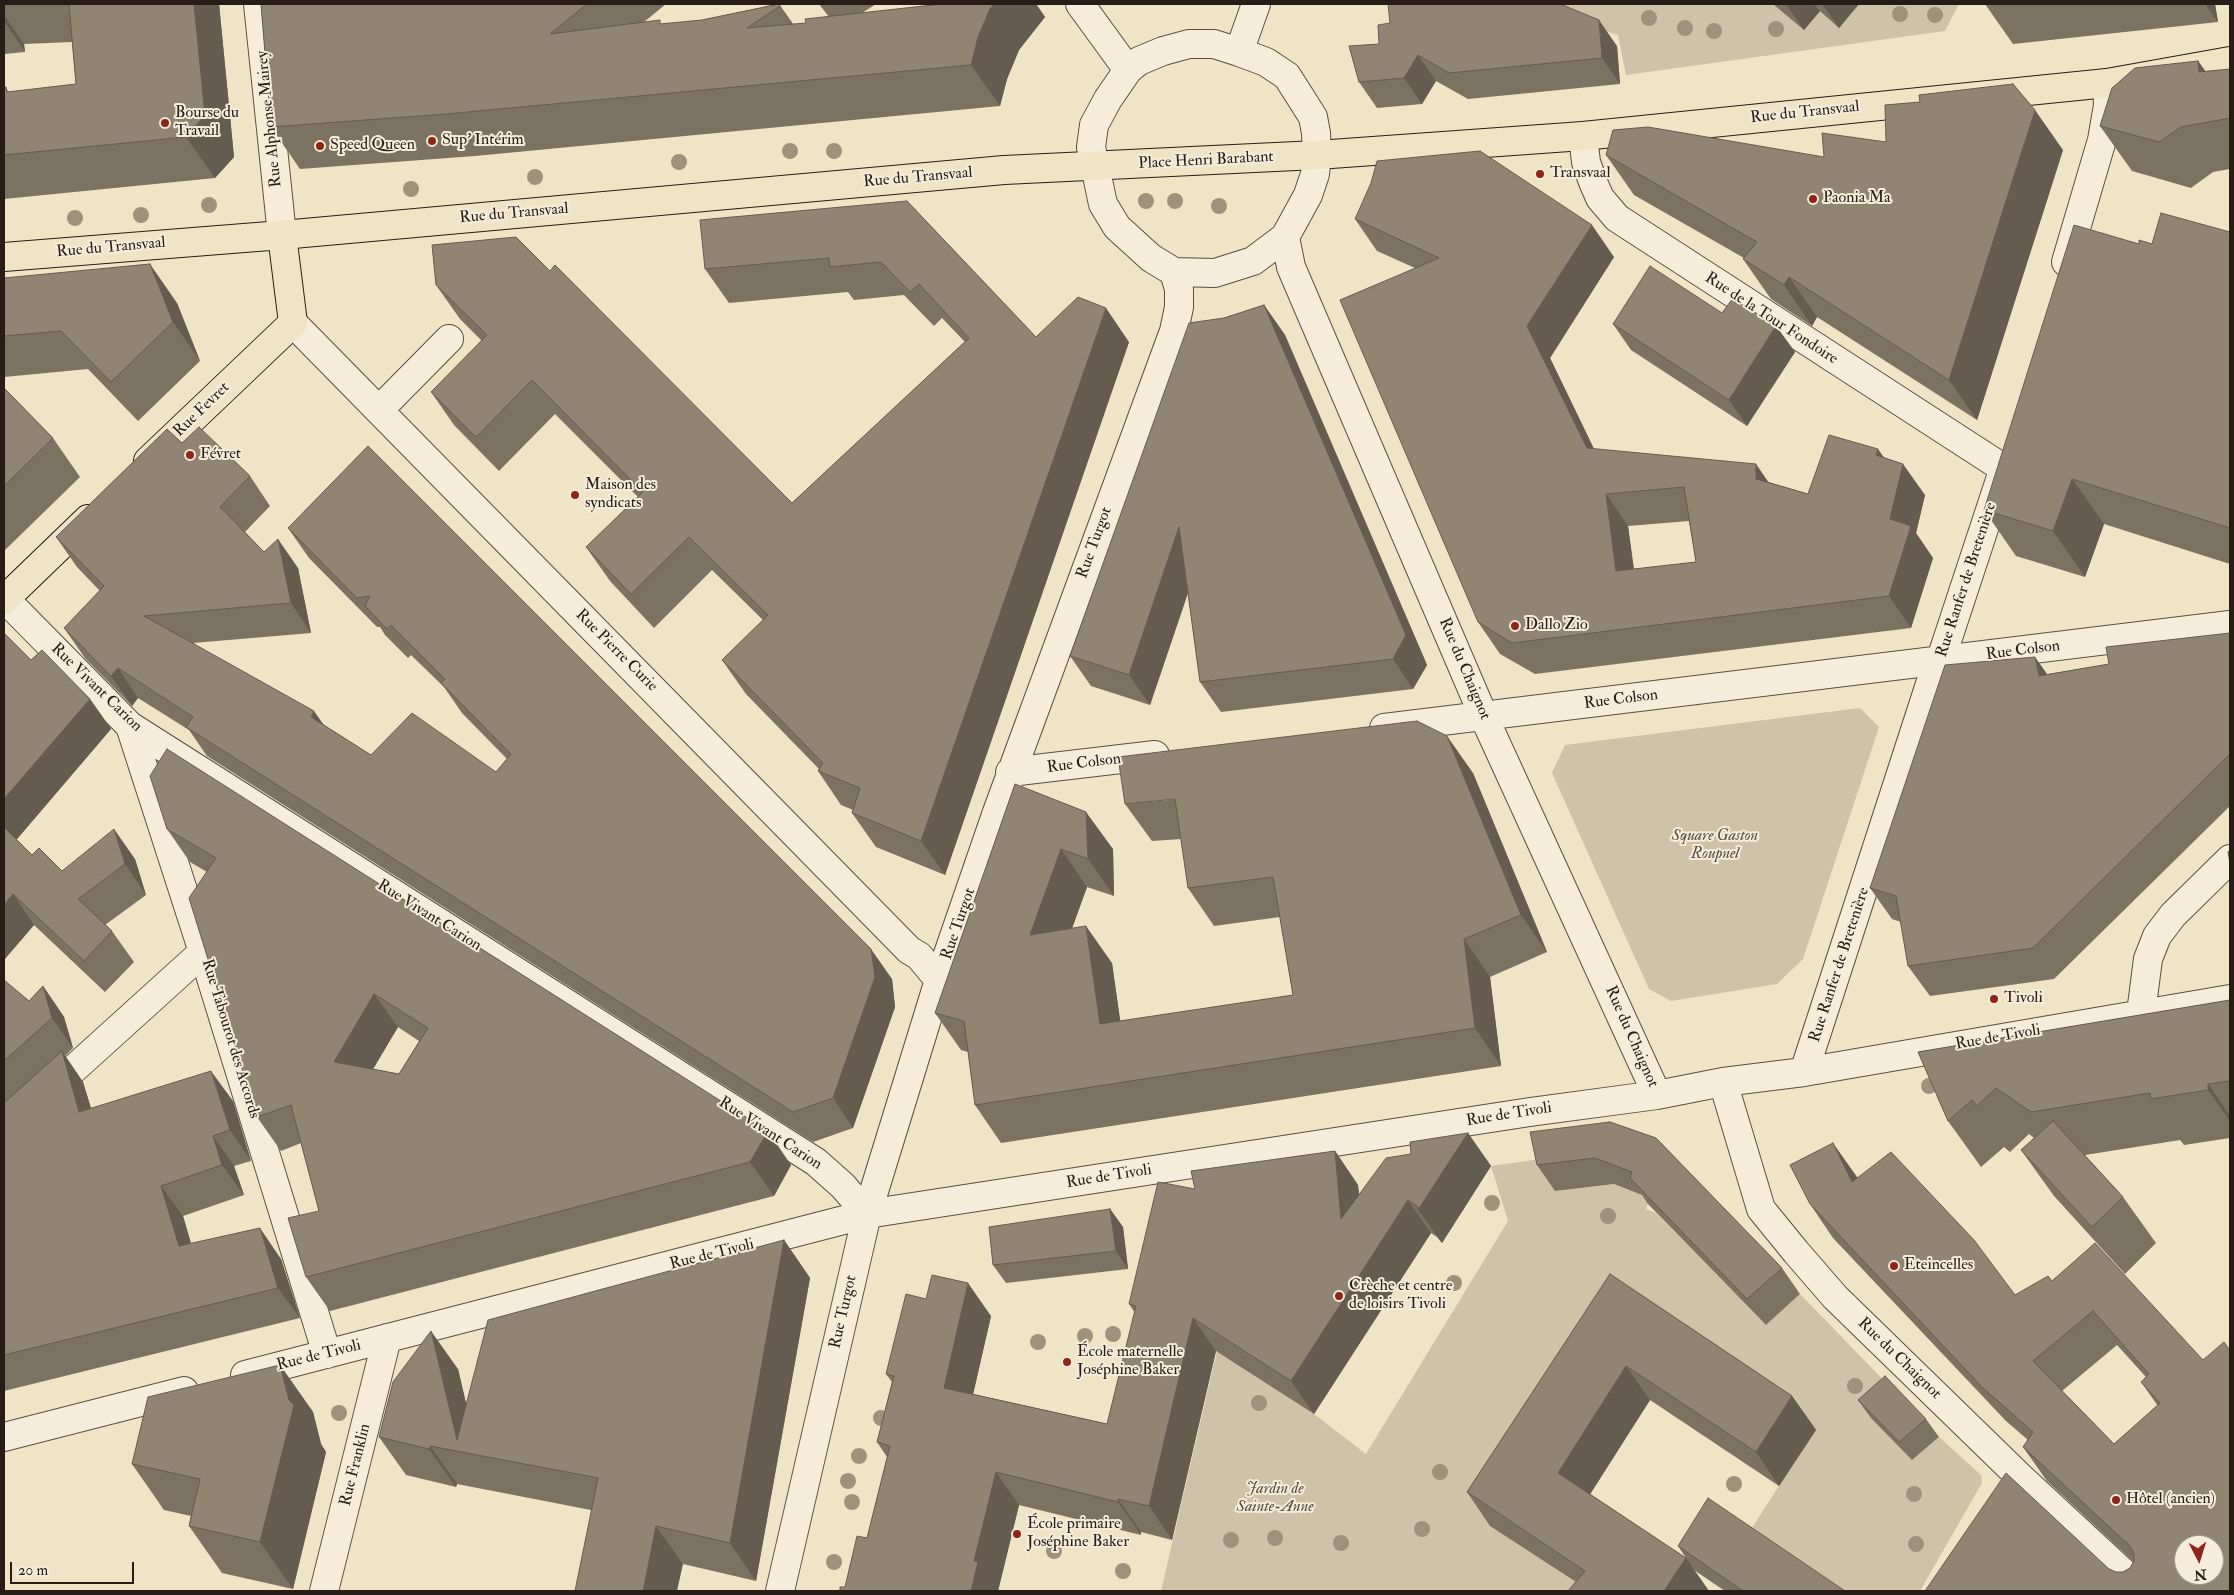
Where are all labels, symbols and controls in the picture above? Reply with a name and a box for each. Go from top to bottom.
street label: Rue Alphonse Mairey [253,50,287,188]
street label: Rue du Transvaal [1749,98,1861,128]
place label: Bourse du Travail [175,104,239,142]
marker: Bourse du Travail [159,117,171,129]
place label: Sup' Intérim [442,131,524,151]
marker: Sup' Intérim [426,135,438,147]
place label: Speed Queen [330,136,415,156]
marker: Speed Queen [314,140,326,152]
street label: Place Henri Barabant [1138,148,1274,174]
street label: Rue du Transvaal [863,164,973,192]
place label: Transvaal [1550,164,1610,184]
marker: Transvaal [1534,168,1546,180]
place label: Paonia Ma [1823,189,1891,209]
marker: Paonia Ma [1807,193,1819,205]
street label: Rue du Transvaal [459,200,569,228]
street label: Rue du Transvaal [56,234,166,262]
street label: Rue de la Tour Fondoire [1701,269,1841,369]
street label: Rue Fevret [170,379,234,441]
place label: Févret [200,445,241,465]
marker: Févret [184,449,196,461]
place label: Maison des syndicats [585,476,656,514]
marker: Maison des syndicats [569,489,581,501]
street label: Rue Ranfer de Bretenière [1933,500,2001,660]
street label: Rue Turgot [1073,505,1117,581]
street label: Rue Pierre Curie [571,606,661,696]
street label: Rue du Chaignot [1434,615,1494,723]
place label: Dallo Zio [1525,616,1588,636]
marker: Dallo Zio [1509,620,1521,632]
street label: Rue Colson [1985,637,2061,665]
street label: Rue Vivant Carion [46,640,146,736]
street label: Rue Colson [1583,686,1659,714]
street label: Rue Colson [1046,750,1122,778]
park label: Square Gaston Roupnel [1672,827,1758,865]
street label: Rue Vivant Carion [373,876,485,956]
street label: Rue Ranfer de Bretenière [1806,885,1874,1045]
street label: Rue Turgot [938,886,980,962]
street label: Rue Tabourot des Accords [197,957,263,1121]
street label: Rue du Chaignot [1600,983,1662,1091]
place label: Tivoli [2004,989,2043,1009]
marker: Tivoli [1988,993,2000,1005]
street label: Rue de Tivoli [1954,1021,2042,1055]
street label: Rue Vivant Carion [715,1093,825,1175]
street label: Rue de Tivoli [1465,1099,1553,1131]
street label: Rue de Tivoli [1065,1161,1153,1193]
street label: Rue de Tivoli [668,1235,756,1275]
place label: Eteincelles [1904,1256,1973,1276]
marker: Eteincelles [1888,1260,1900,1272]
street label: Rue Turgot [826,1273,862,1351]
place label: Crèche et centre de loisirs Tivoli [1349,1277,1452,1315]
marker: Crèche et centre de loisirs Tivoli [1333,1290,1345,1302]
street label: Rue du Chaignot [1853,1314,1945,1404]
street label: Rue de Tivoli [275,1336,363,1376]
place label: École maternelle Joséphine Baker [1077,1343,1183,1381]
marker: École maternelle Joséphine Baker [1061,1356,1073,1368]
street label: Rue Franklin [336,1422,376,1508]
park label: Jardin de Sainte-Anne [1236,1480,1314,1518]
place label: Hôtel (ancien) [2126,1490,2215,1510]
marker: Hôtel (ancien) [2110,1494,2122,1506]
place label: École primaire Joséphine Baker [1027,1515,1129,1553]
marker: École primaire Joséphine Baker [1011,1528,1023,1540]
north arrow [2174,1535,2224,1585]
scale bar [12,1552,136,1584]
text: 20 m [18,1561,48,1580]
text: N [2193,1565,2207,1583]

